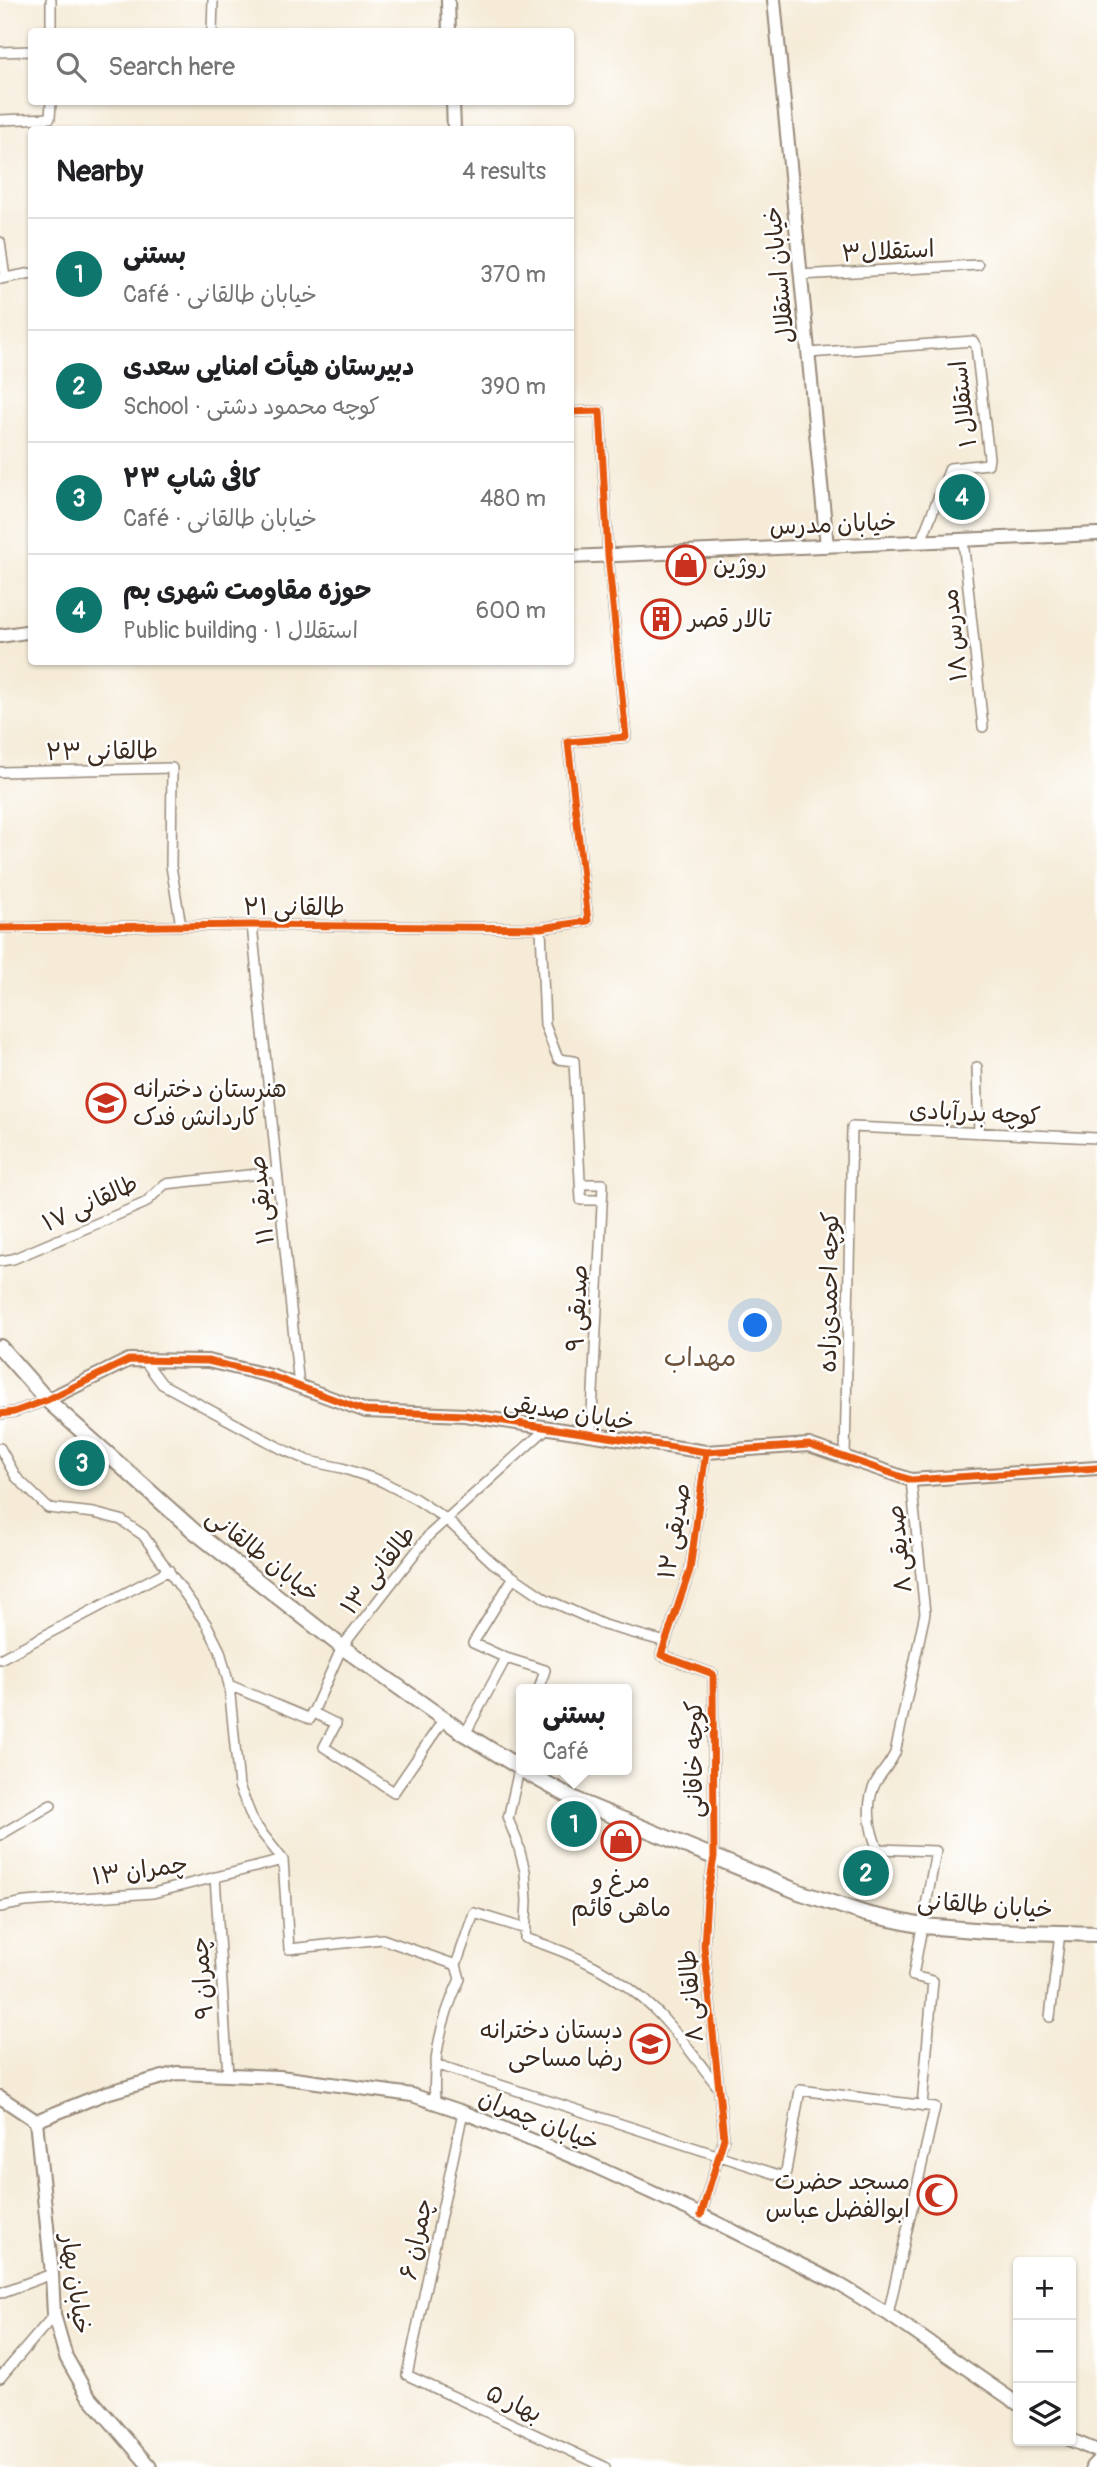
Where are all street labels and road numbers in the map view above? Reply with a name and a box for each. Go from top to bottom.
street label: خیابان استقلال [758,205,801,345]
street label: استقلال۳ [841,235,935,268]
street label: استقلال ۱ [944,359,983,449]
street label: خیابان مدرس [769,508,897,541]
street label: مدرس ۱۸ [935,587,974,683]
street label: طالقانی ۲۳ [46,736,158,767]
street label: طالقانی ۲۱ [243,893,345,922]
street label: کوچه بدرآبادی [908,1096,1041,1131]
street label: صدیقی ۱۱ [242,1154,281,1246]
street label: طالقانی ۱۷ [38,1169,143,1238]
street label: کوچه احمدی‌زاده [814,1211,845,1373]
street label: صدیقی ۹ [561,1264,594,1352]
street label: خیابان صدیقی [502,1388,636,1437]
street label: صدیقی ۱۲ [652,1481,697,1581]
street label: خیابان طالقانی [200,1502,325,1609]
street label: صدیقی ۸ [880,1503,919,1595]
street label: طالقانی ۱۳ [335,1520,422,1621]
street label: کوچه خاقانی [680,1700,709,1818]
street label: چمران ۱۳ [90,1849,190,1892]
street label: خیابان طالقانی [916,1886,1054,1925]
street label: چمران ۹ [185,1936,220,2020]
street label: طالقانی ۸ [673,1948,710,2044]
street label: خیابان چمران [474,2083,603,2158]
street label: چمران ۶ [394,2196,439,2282]
street label: خیابان بهار [54,2230,97,2336]
street label: بهار ۵ [481,2378,546,2429]

